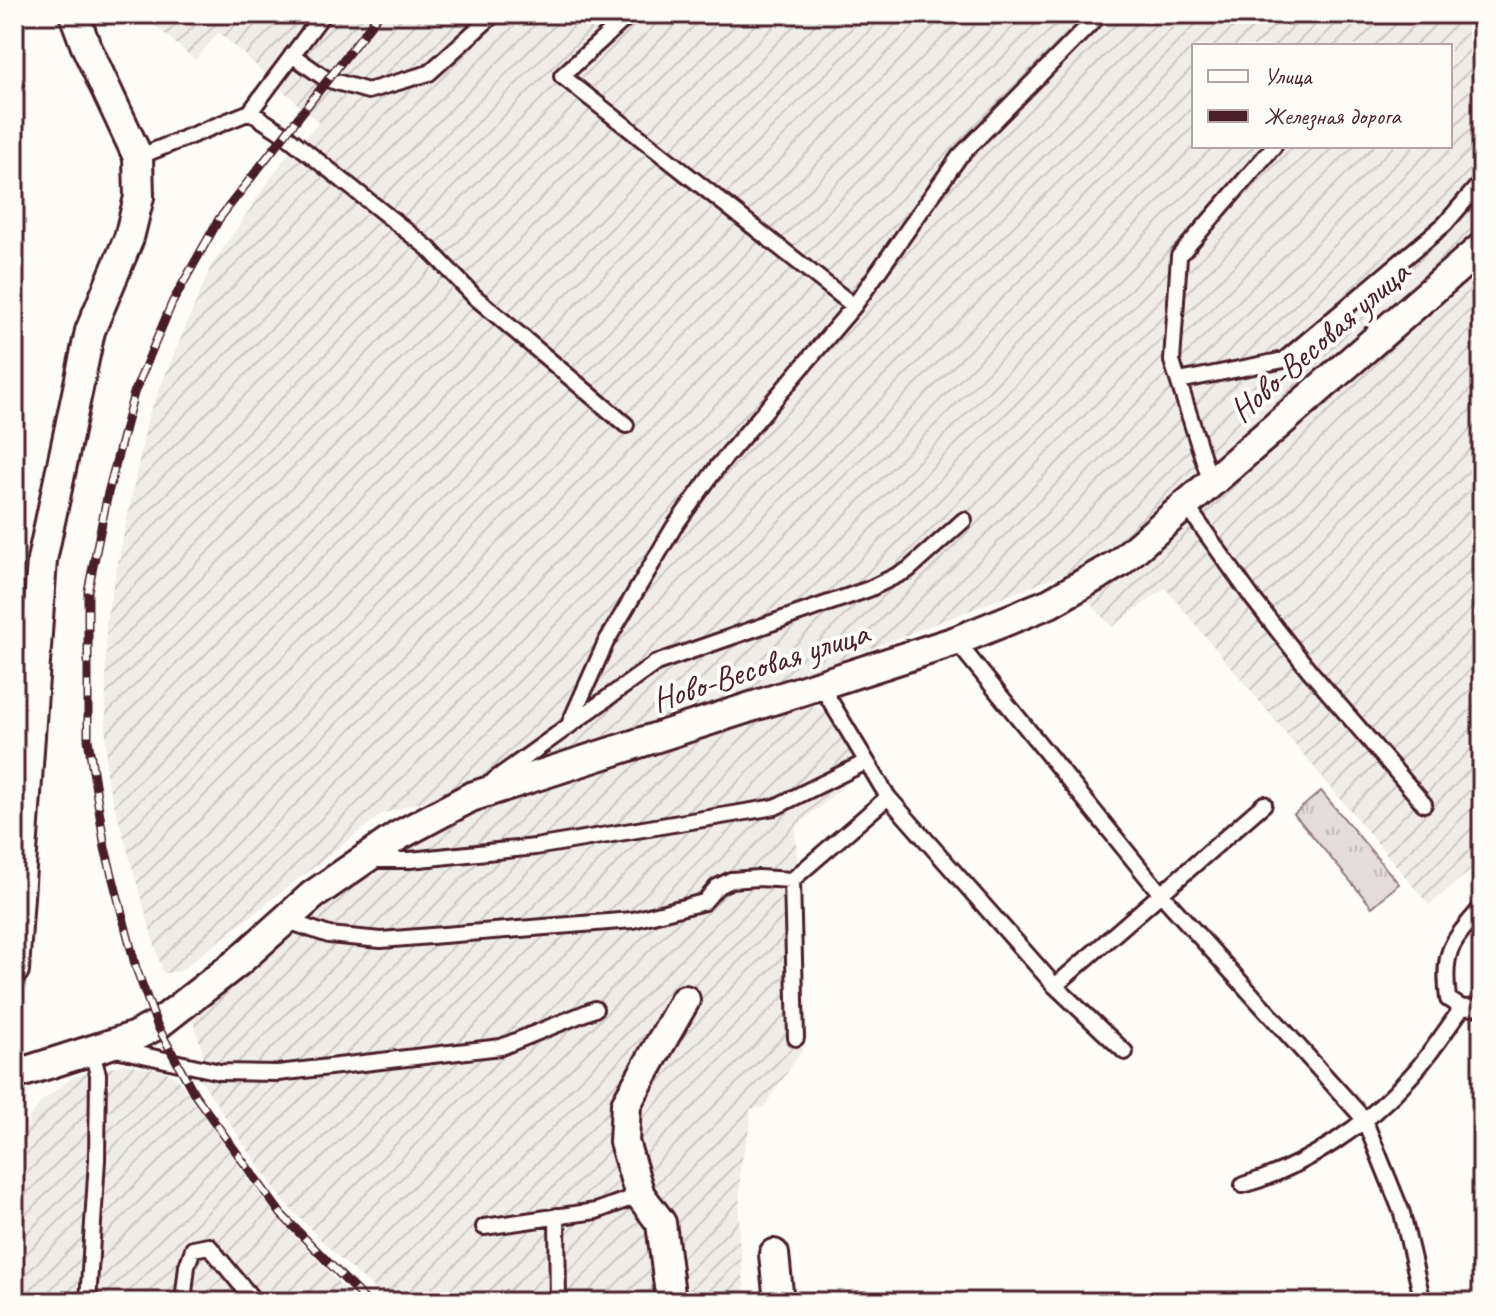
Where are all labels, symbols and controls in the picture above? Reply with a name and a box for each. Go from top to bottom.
legend [1192,44,1452,148]
text: Улица [1264,61,1313,91]
text: Железная дорога [1264,101,1402,131]
street label: Ново-Весовая улица [1220,250,1420,431]
street label: Ново-Весовая улица [646,610,876,721]

